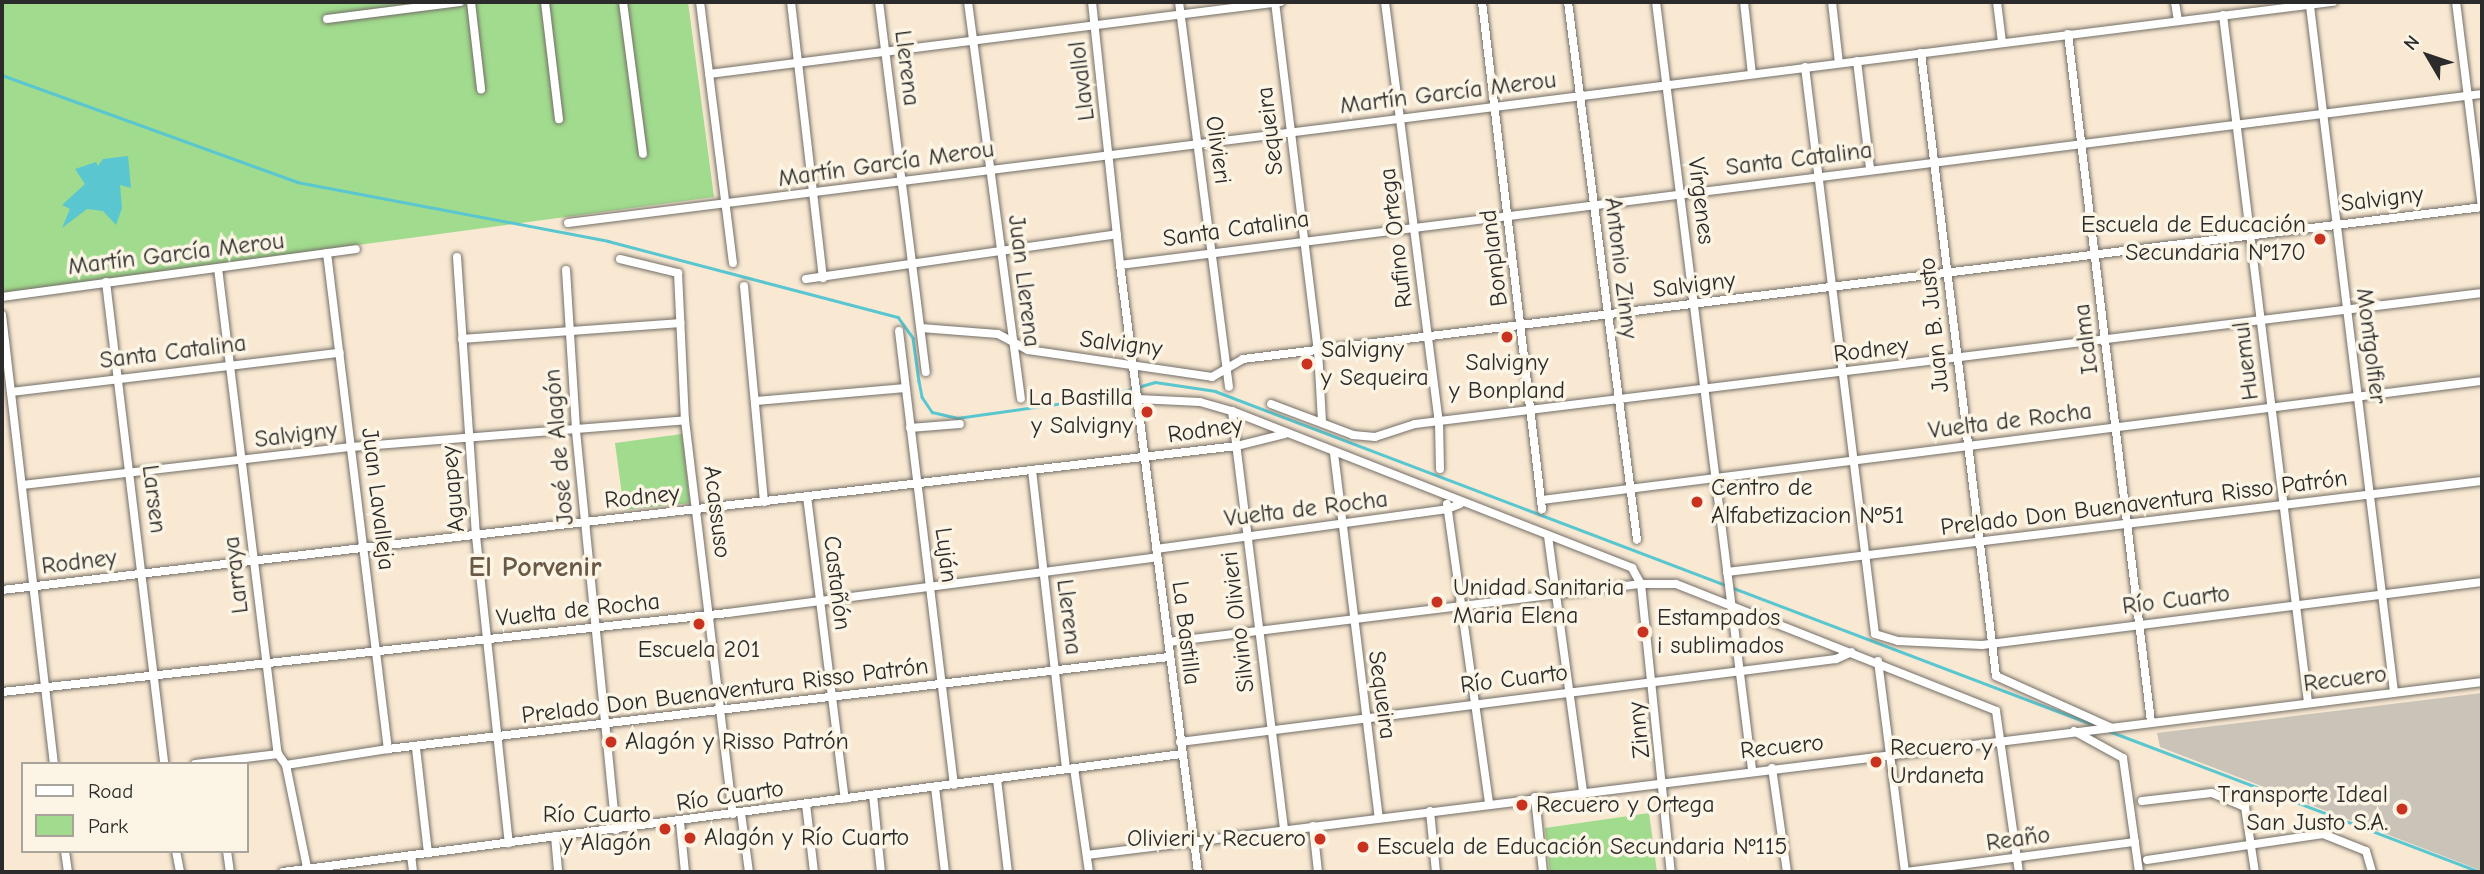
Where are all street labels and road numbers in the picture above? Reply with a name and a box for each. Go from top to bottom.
street label: Llerena [888,29,926,107]
street label: Llavallol [1063,40,1101,122]
street label: Martín García Merou [1338,65,1558,121]
street label: Sequeira [1250,85,1290,177]
street label: Olivieri [1199,114,1237,186]
street label: Martín García Merou [776,135,996,193]
street label: Santa Catalina [1724,136,1874,182]
street label: Vírgenes [1681,156,1721,246]
street label: Rufino Ortega [1373,166,1419,310]
street label: Salvigny [2339,180,2425,218]
street label: Antonio Zinny [1598,196,1644,340]
street label: Santa Catalina [1161,204,1311,254]
street label: Bonpland [1474,208,1514,308]
street label: Juan Llerena [1002,213,1046,349]
street label: Martín García Merou [66,226,286,282]
street label: Juan B. Justo [1913,256,1955,394]
street label: Salvigny [1651,266,1737,304]
street label: Montgolfier [2350,286,2392,406]
street label: Icalma [2067,302,2105,376]
street label: Huemul [2227,320,2265,402]
street label: Salvigny [1078,325,1164,363]
street label: Santa Catalina [98,329,248,375]
street label: Rodney [1832,331,1910,369]
street label: José de Alagón [538,368,580,526]
street label: Vuelta de Rocha [1927,397,2093,445]
street label: Rodney [1166,410,1244,450]
street label: Salvigny [253,416,339,454]
street label: Juan Lavalleja [355,426,401,572]
street label: Aguapey [435,445,471,533]
street label: Larsen [136,463,172,535]
street label: Acassuso [697,464,737,560]
street label: Prelado Don Buenaventura Risso Patrón [1939,464,2349,542]
street label: Rodney [603,479,681,515]
street label: Vuelta de Rocha [1223,485,1389,533]
street label: Luján [928,526,964,584]
street label: Castañón [817,534,857,632]
street label: Larraya [217,535,255,615]
street label: Rodney [40,543,118,581]
street label: Silvino Olivieri [1215,550,1261,694]
street label: Llerena [1050,578,1088,656]
street label: La Bastilla [1165,579,1207,687]
street label: Río Cuarto [2121,579,2231,621]
street label: Vuelta de Rocha [495,587,661,633]
street label: Sequeira [1362,649,1402,741]
street label: Prelado Don Buenaventura Risso Patrón [520,652,930,730]
street label: Río Cuarto [1459,658,1569,700]
street label: Recuero [2302,660,2388,698]
street label: Zinny [1622,700,1656,760]
street label: Recuero [1739,728,1825,766]
street label: Río Cuarto [674,774,786,818]
street label: Reaño [1984,820,2052,858]

